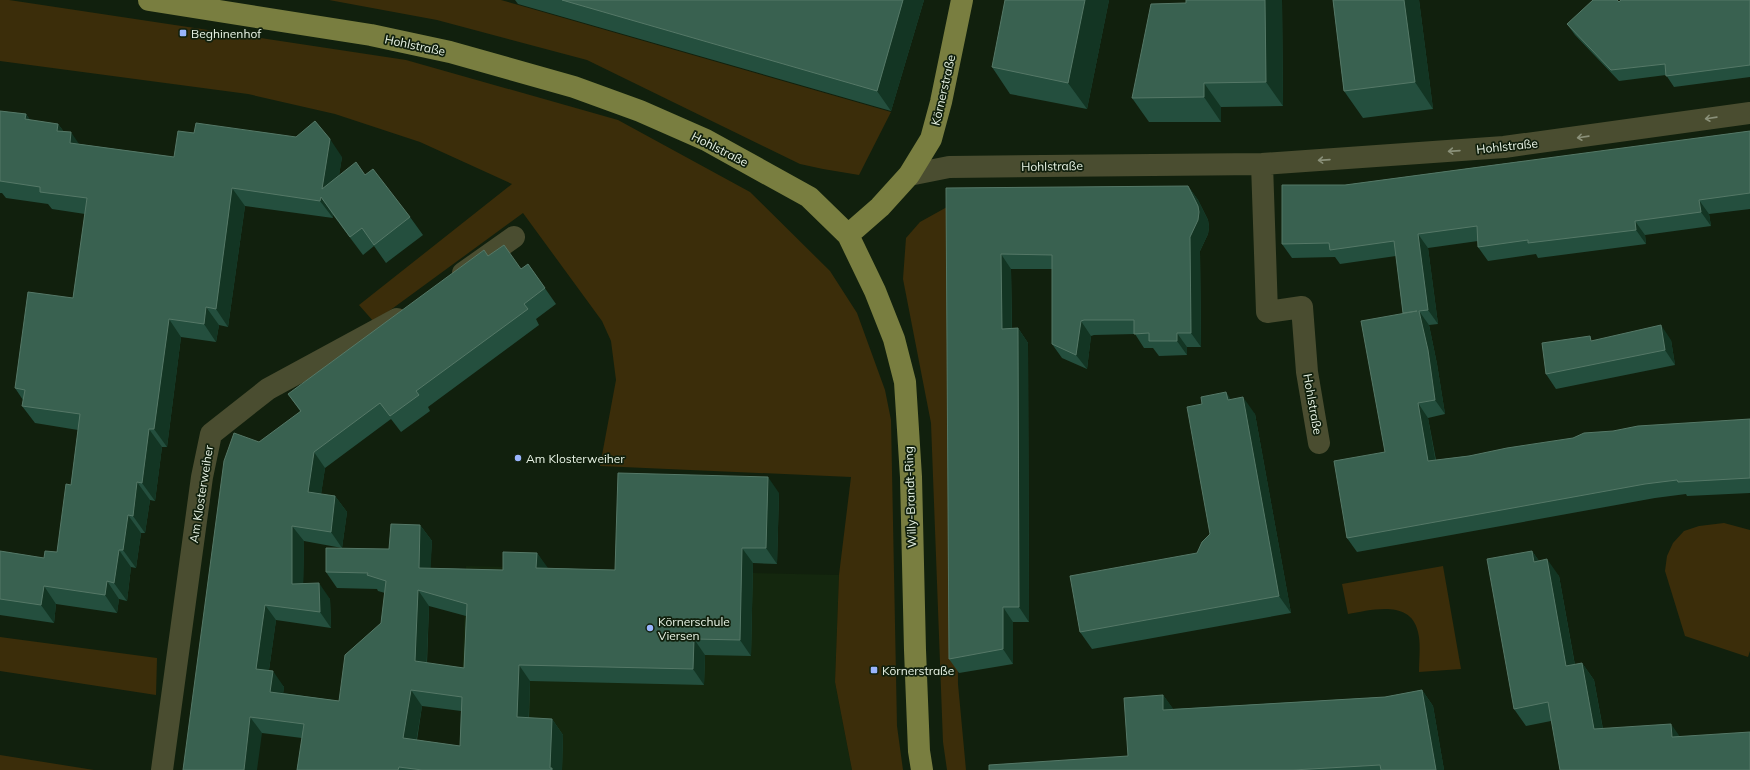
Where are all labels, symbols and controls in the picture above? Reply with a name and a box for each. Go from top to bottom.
place label: Beghinenhof [191,26,262,41]
marker: Beghinenhof [178,28,188,38]
street label: Hohlstraße [383,31,447,59]
street label: Körnerstraße [928,53,958,127]
one-way arrow [1705,114,1718,122]
street label: Hohlstraße [689,128,751,170]
one-way arrow [1577,133,1590,141]
street label: Hohlstraße [1476,135,1538,157]
one-way arrow [1448,147,1461,154]
one-way arrow [1318,156,1331,163]
street label: Hohlstraße [1021,158,1083,174]
street label: Hohlstraße [1300,372,1326,436]
street label: Am Klosterweiher [186,443,216,544]
street label: Willy-Brandt-Ring [901,446,919,548]
place label: Am Klosterweiher [526,451,625,466]
marker: Am Klosterweiher [513,453,523,463]
place label: Körnerschule Viersen [658,614,730,643]
marker: Körnerschule Viersen [645,623,655,633]
place label: Körnerstraße [882,663,954,678]
marker: Körnerstraße [869,665,879,675]

